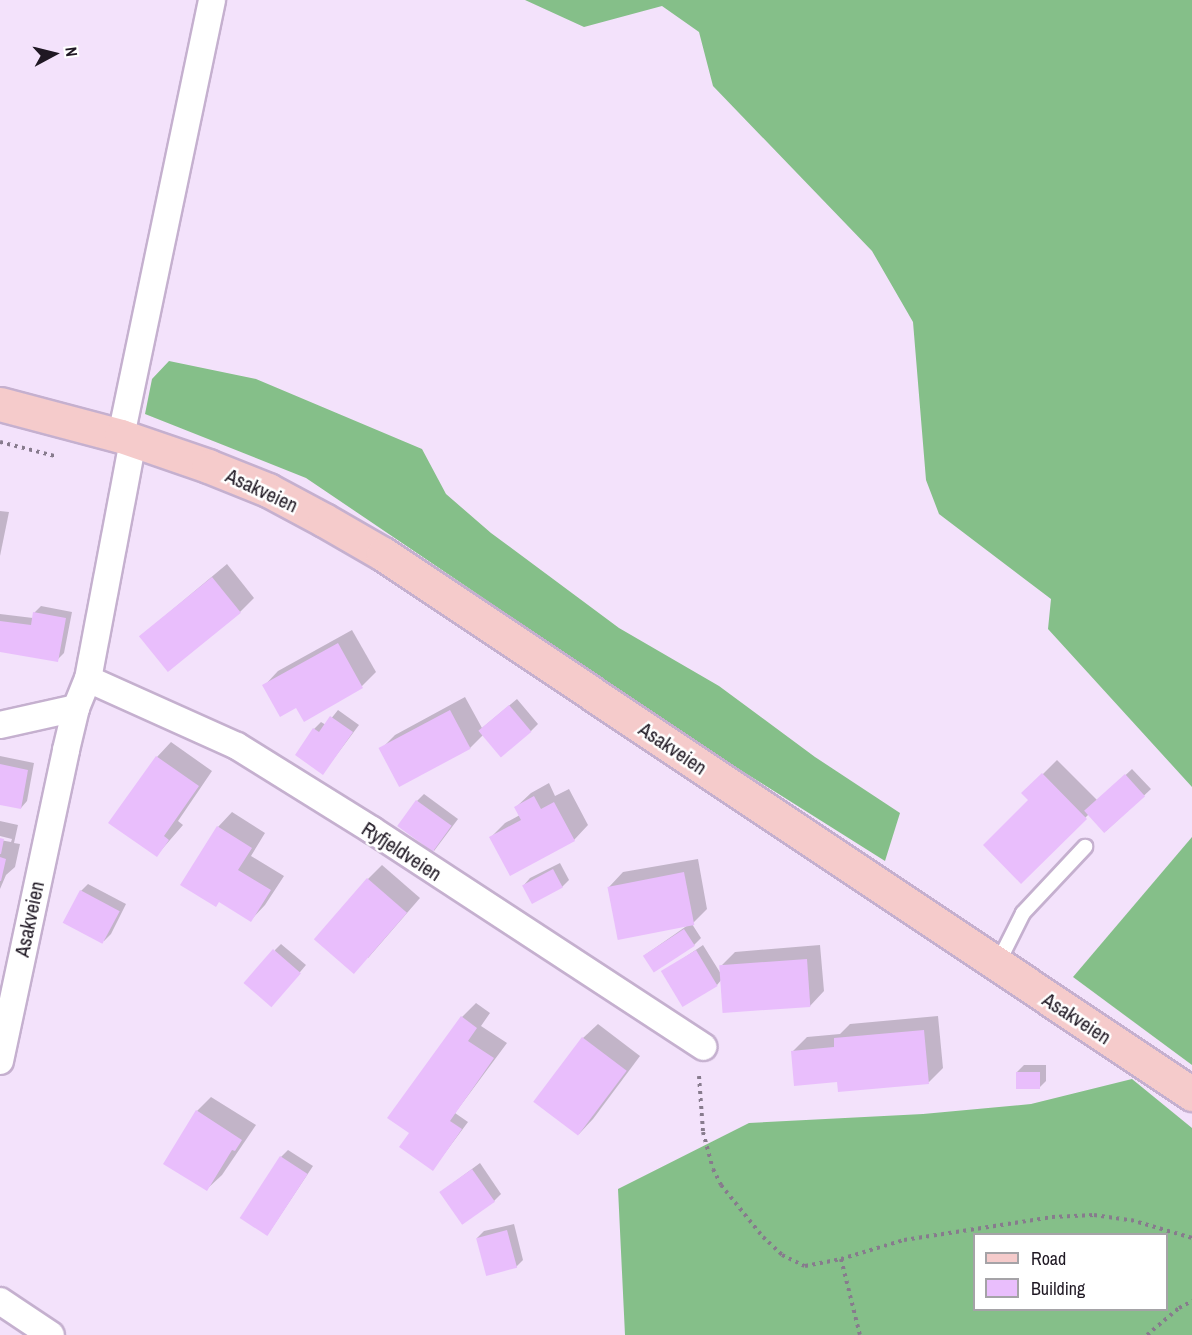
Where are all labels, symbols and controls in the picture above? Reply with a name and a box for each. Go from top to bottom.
north arrow [24,24,84,84]
text: N [60,46,83,58]
street label: Asakveien [222,463,302,517]
street label: Asakveien [635,717,711,779]
street label: Ryfjeldveien [358,816,446,886]
street label: Asakveien [9,879,49,959]
street label: Asakveien [1038,987,1116,1049]
legend [973,1233,1168,1311]
text: Road [1031,1246,1066,1271]
text: Building [1031,1276,1085,1301]

